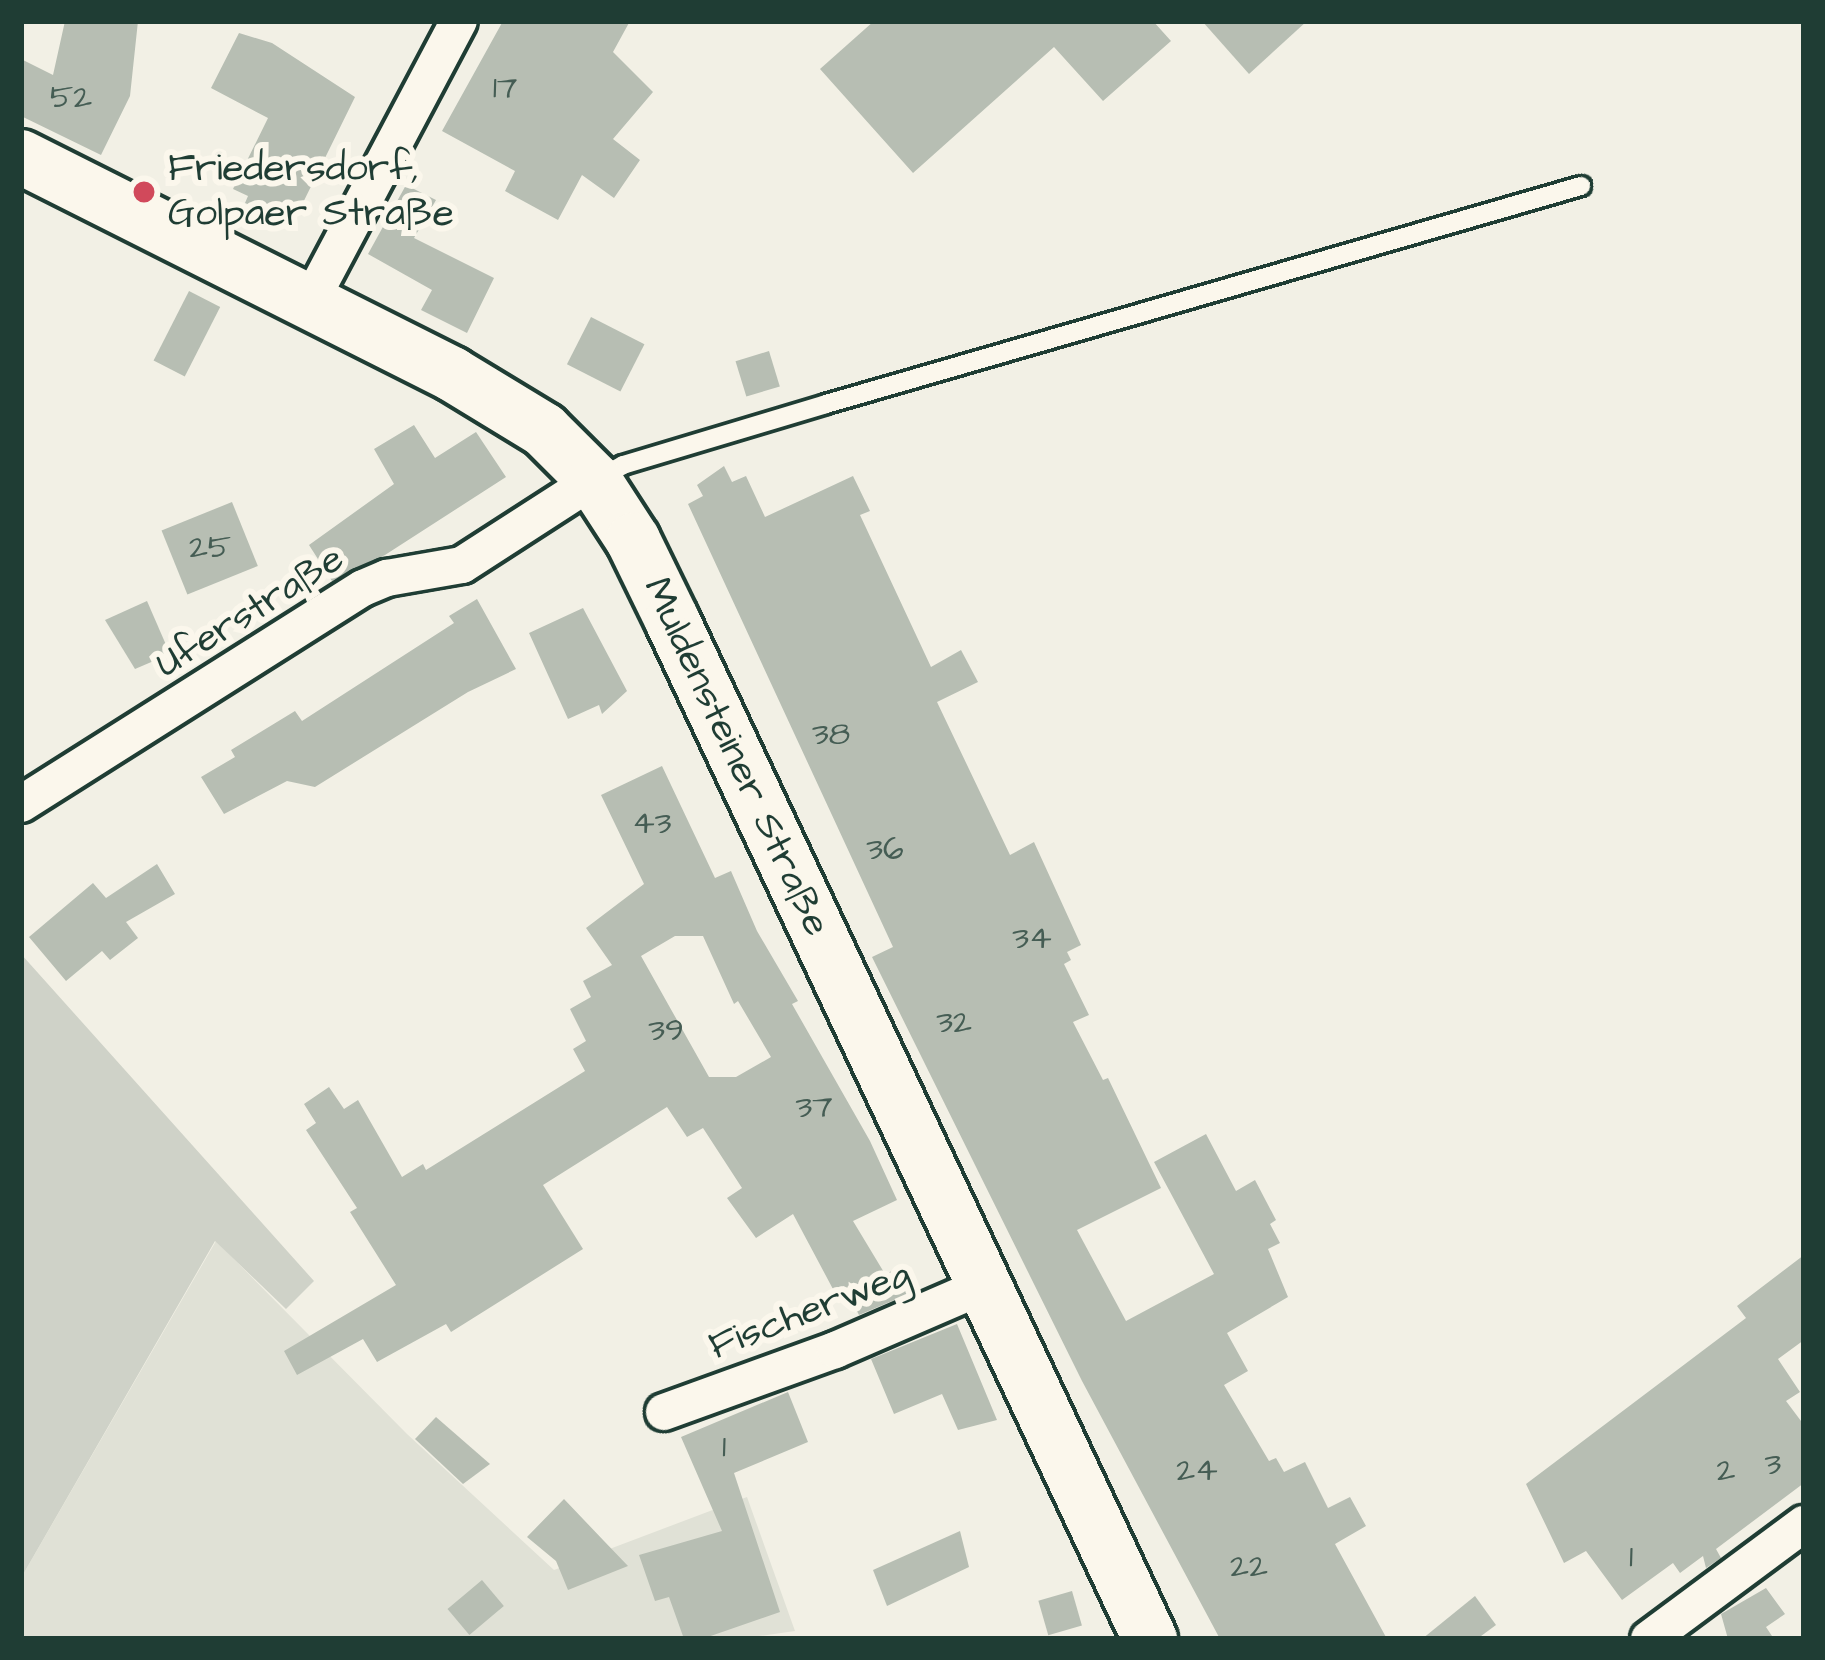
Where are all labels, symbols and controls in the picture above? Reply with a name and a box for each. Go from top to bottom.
house number: 17 [493,69,517,109]
house number: 52 [50,78,92,118]
place label: Friedersdorf, Golpaer Straße [168,147,454,238]
marker: Friedersdorf, Golpaer Straße [131,179,157,205]
house number: 25 [189,528,231,568]
street label: Uferstraße [147,536,353,688]
street label: Muldensteiner Straße [632,570,840,944]
house number: 38 [812,715,850,755]
house number: 43 [632,804,672,844]
house number: 36 [866,830,904,870]
house number: 34 [1012,919,1052,959]
house number: 32 [936,1003,972,1043]
house number: 39 [648,1011,684,1051]
house number: 37 [795,1088,833,1128]
street label: Fischerweg [703,1251,917,1371]
house number: 1 [722,1428,726,1468]
house number: 3 [1765,1445,1781,1485]
house number: 24 [1176,1451,1218,1491]
house number: 2 [1717,1451,1735,1491]
house number: 1 [1629,1538,1633,1578]
house number: 22 [1230,1547,1268,1587]

